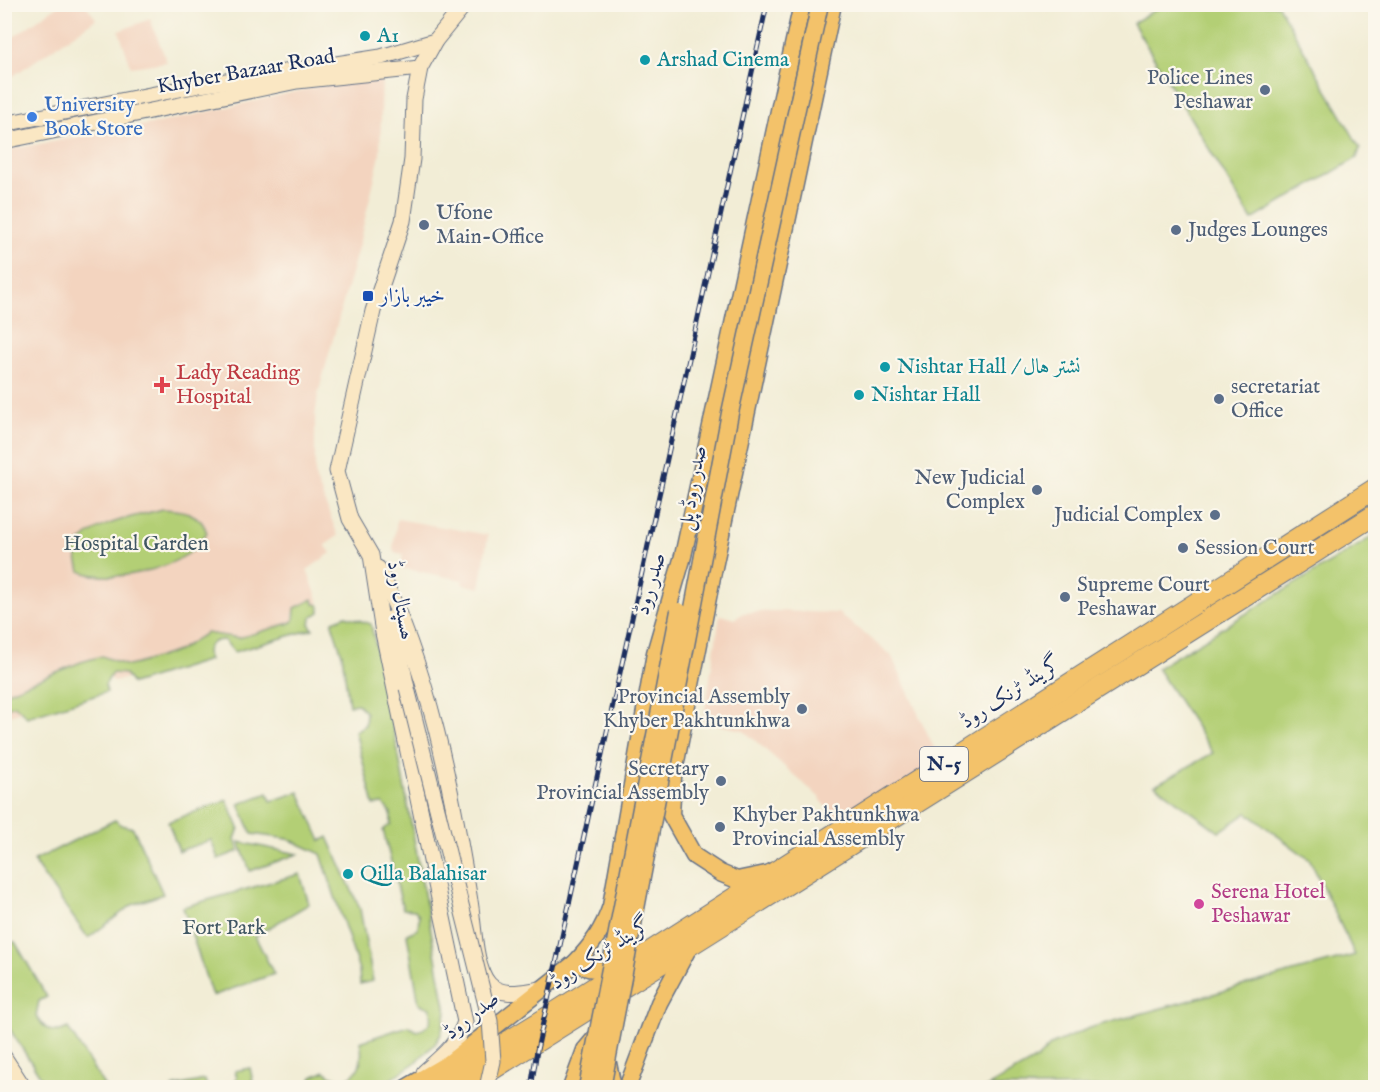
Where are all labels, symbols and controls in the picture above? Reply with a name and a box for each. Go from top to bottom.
place label: A1 [376,23,399,50]
marker: A1 [358,29,372,43]
street label: Khyber Bazaar Road [155,43,338,101]
place label: Arshad Cinema [656,47,790,74]
marker: Arshad Cinema [638,53,652,67]
place label: Police Lines Peshawar [1147,65,1253,116]
marker: Police Lines Peshawar [1258,83,1272,97]
place label: University Book Store [44,92,143,143]
marker: University Book Store [25,110,39,124]
place label: Ufone Main-Office [436,200,544,251]
place label: Judges Lounges [1186,217,1328,244]
marker: Ufone Main-Office [417,218,431,232]
marker: Judges Lounges [1169,223,1183,237]
place label: خیبر بازار [378,283,445,310]
marker: خیبر بازار [361,289,375,303]
place label: Nishtar Hall / نشتر ہال [897,354,1081,381]
place label: Lady Reading Hospital [176,360,301,411]
marker: Nishtar Hall / نشتر ہال [878,360,892,374]
place label: secretariat Office [1231,374,1320,425]
marker: Lady Reading Hospital [153,376,171,394]
place label: Nishtar Hall [871,382,981,409]
marker: Nishtar Hall [852,388,866,402]
marker: secretariat Office [1212,392,1226,406]
street label: صدر روڈ پل [672,443,714,533]
place label: New Judicial Complex [914,465,1025,516]
marker: New Judicial Complex [1030,483,1044,497]
place label: Judicial Complex [1052,502,1203,529]
marker: Judicial Complex [1208,508,1222,522]
park label: Hospital Garden [63,531,209,558]
place label: Session Court [1195,535,1315,562]
marker: Session Court [1176,541,1190,555]
street label: صدر روڈ [629,550,673,618]
street label: ھسپتال روڈ [380,558,420,642]
place label: Supreme Court Peshawar [1077,572,1210,623]
marker: Supreme Court Peshawar [1058,590,1072,604]
street label: گرینڈ ٹرنک روڈ [954,649,1067,736]
place label: Provincial Assembly Khyber Pakhtunkhwa [603,684,791,735]
marker: Provincial Assembly Khyber Pakhtunkhwa [795,702,809,716]
road number: N-5 [920,747,968,781]
place label: Secretary Provincial Assembly [536,756,710,807]
marker: Secretary Provincial Assembly [714,774,728,788]
place label: Khyber Pakhtunkhwa Provincial Assembly [732,802,920,853]
marker: Khyber Pakhtunkhwa Provincial Assembly [713,820,727,834]
place label: Qilla Balahisar [360,861,487,888]
marker: Qilla Balahisar [341,867,355,881]
place label: Serena Hotel Peshawar [1211,879,1325,930]
marker: Serena Hotel Peshawar [1192,897,1206,911]
street label: گرینڈ ٹرنک روڈ [544,910,657,997]
park label: Fort Park [182,915,267,942]
street label: صدر روڈ [439,985,505,1047]

